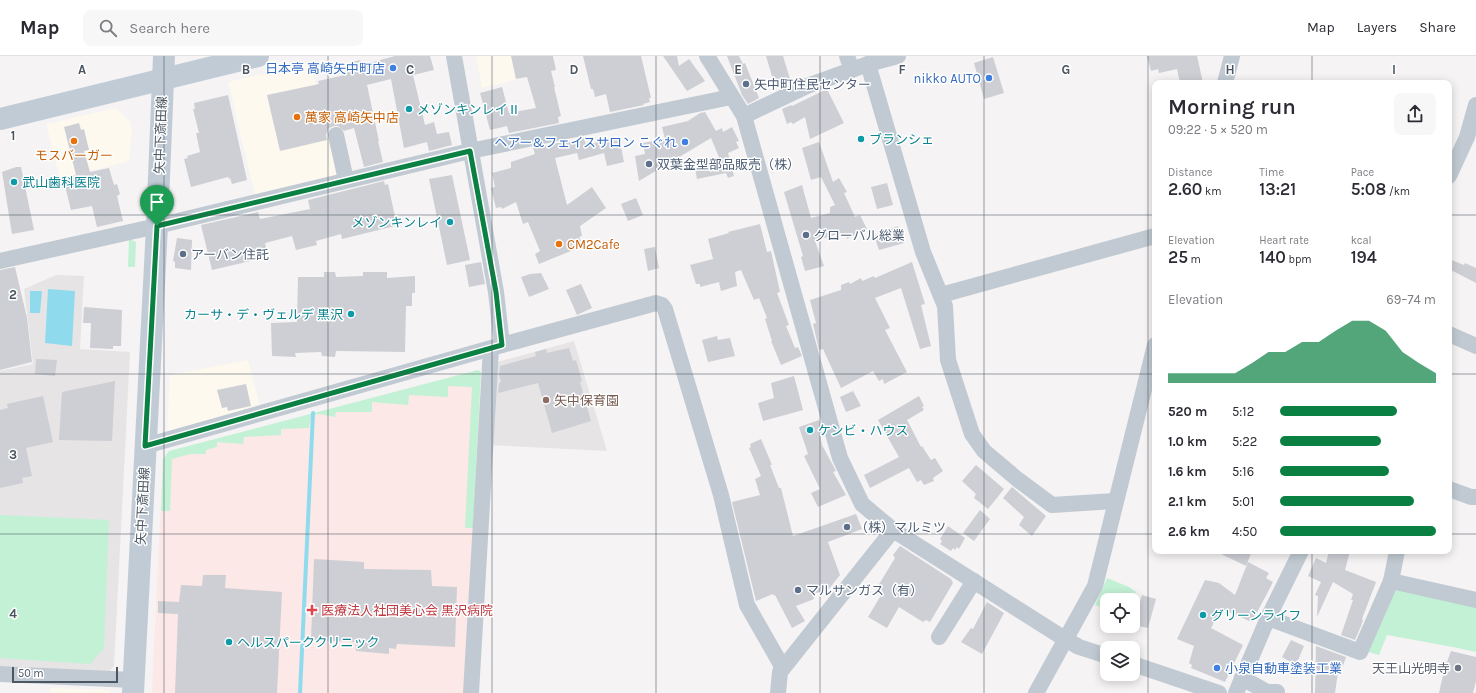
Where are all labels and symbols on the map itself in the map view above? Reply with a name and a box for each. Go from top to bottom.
place label: 日本亭 高崎矢中町店 [265,61,385,76]
text: A [78,62,86,77]
text: B [242,62,250,77]
text: C [406,62,414,77]
text: D [570,62,579,77]
text: E [734,62,742,77]
text: F [898,62,906,77]
text: G [1062,62,1070,77]
text: H [1225,62,1235,77]
text: I [1392,62,1396,77]
marker: 日本亭 高崎矢中町店 [388,63,398,73]
place label: nikko AUTO [914,71,981,86]
marker: nikko AUTO [984,73,994,83]
place label: 矢中町住民センター [754,77,871,92]
marker: 矢中町住民センター [741,79,751,89]
street label: 矢中下斎田線 [152,96,169,174]
place label: メゾンキンレイⅡ [417,102,521,117]
marker: メゾンキンレイⅡ [404,104,414,114]
place label: 萬家 高崎矢中店 [305,110,399,125]
marker: 萬家 高崎矢中店 [292,112,302,122]
text: 1 [11,128,15,143]
place label: ブランシェ [869,132,934,147]
marker: ブランシェ [856,134,866,144]
place label: ヘアー&フェイスサロン こぐれ [494,135,677,150]
marker: モスバーガー [69,136,79,146]
marker: ヘアー&フェイスサロン こぐれ [680,137,690,147]
place label: モスバーガー [35,148,113,163]
place label: 双葉金型部品販売（株） [657,157,800,172]
marker: 双葉金型部品販売（株） [644,159,654,169]
place label: 武山歯科医院 [22,175,100,190]
marker: 武山歯科医院 [9,177,19,187]
pin [140,185,174,226]
place label: メゾンキンレイ [351,215,442,230]
marker: メゾンキンレイ [445,217,455,227]
place label: グローバル総業 [814,228,905,243]
marker: グローバル総業 [801,230,811,240]
place label: CM2Cafe [567,237,620,252]
marker: CM2Cafe [554,239,564,249]
place label: アーバン住託 [191,247,269,262]
marker: アーバン住託 [178,249,188,259]
text: 2 [9,287,17,302]
place label: カーサ・デ・ヴェルデ 黒沢 [184,307,343,322]
marker: カーサ・デ・ヴェルデ 黒沢 [346,309,356,319]
place label: 矢中保育園 [554,393,619,408]
marker: 矢中保育園 [541,395,551,405]
place label: ケンビ・ハウス [818,423,909,438]
marker: ケンビ・ハウス [805,425,815,435]
text: 3 [9,447,17,462]
street label: 矢中下斎田線 [133,467,152,545]
place label: （株）マルミツ [855,520,946,535]
marker: （株）マルミツ [842,522,852,532]
place label: マルサンガス（有） [806,583,923,598]
marker: マルサンガス（有） [793,585,803,595]
place label: 医療法人社団美心会 黒沢病院 [321,603,493,618]
marker: 医療法人社団美心会 黒沢病院 [306,604,318,616]
text: 4 [9,606,17,621]
place label: グリーンライフ [1211,608,1301,623]
marker: グリーンライフ [1198,610,1208,620]
place label: ヘルスパーククリニック [237,635,379,650]
marker: ヘルスパーククリニック [224,637,234,647]
place label: 小泉自動車塗装工業 [1225,661,1342,676]
place label: 天王山光明寺 [1372,661,1450,676]
marker: 小泉自動車塗装工業 [1212,663,1222,673]
marker: 天王山光明寺 [1453,663,1463,673]
scale bar [12,665,118,684]

